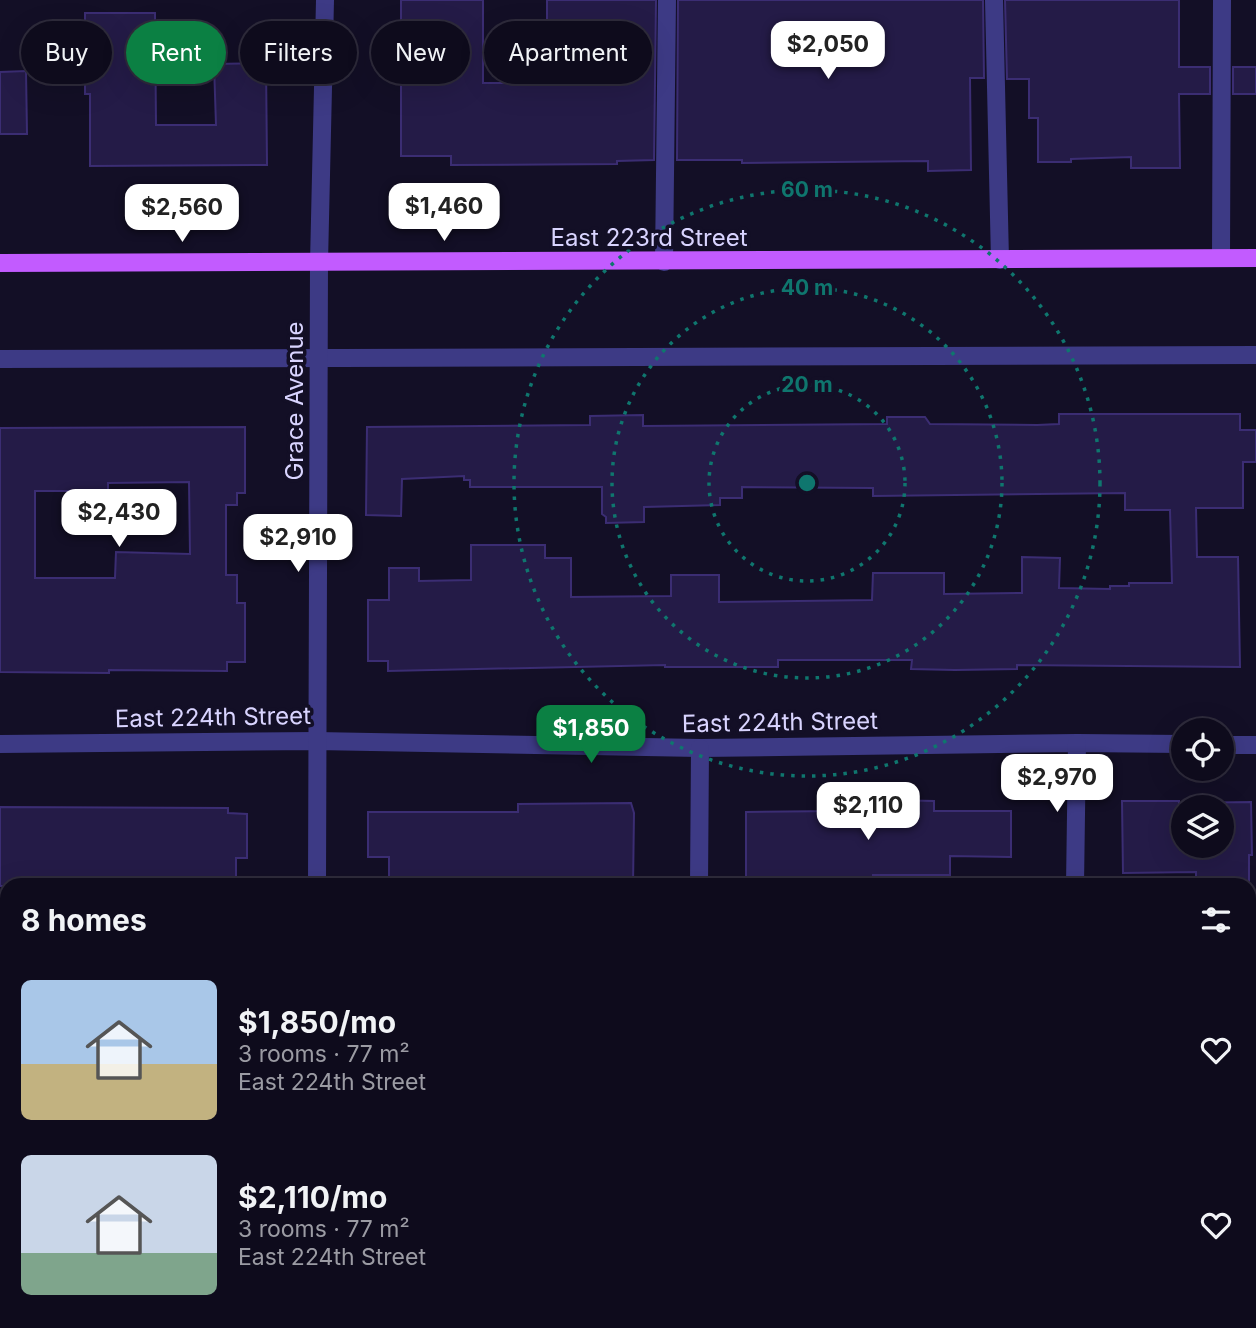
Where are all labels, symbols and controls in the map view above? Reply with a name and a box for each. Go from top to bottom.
chip: Buy [21,21,112,84]
chip: Rent [126,21,226,84]
chip: Filters [240,21,357,84]
chip: New [371,21,470,84]
chip: Apartment [484,21,652,84]
pin: $2,050 [771,22,885,81]
text: $2,050 [787,30,869,58]
text: 60 m [781,177,833,202]
pin: $2,560 [125,184,239,244]
pin: $1,460 [387,184,501,243]
text: $1,460 [405,192,483,220]
text: $2,560 [141,193,223,221]
street label: East 223rd Street [550,223,748,252]
text: 40 m [781,275,833,300]
street label: Grace Avenue [280,321,309,481]
text: 20 m [781,372,833,397]
centre of rings [795,471,819,495]
pin: $2,430 [62,490,176,549]
text: $2,430 [77,498,161,526]
pin: $2,910 [241,514,355,574]
text: $2,910 [259,523,337,551]
street label: East 224th Street [115,701,311,733]
pin: $1,850 [534,706,648,765]
street label: East 224th Street [682,706,878,738]
text: $1,850 [552,714,630,742]
map controls [1171,718,1234,858]
button: locate [1171,718,1234,781]
pin: $2,970 [1000,754,1114,814]
text: $2,970 [1017,763,1097,791]
pin: $2,110 [811,782,925,842]
text: $2,110 [833,791,903,819]
button: layers [1171,795,1234,858]
icon: filters [1197,901,1235,939]
text: 8 homes [21,902,147,938]
text: $1,850/mo [238,1004,396,1040]
icon: home [77,1008,161,1092]
icon: heart [1197,1031,1235,1069]
text: 3 rooms · 77 m² [238,1040,410,1068]
text: East 224th Street [238,1068,426,1096]
text: $2,110/mo [238,1179,387,1215]
icon: home [77,1183,161,1267]
icon: heart [1197,1206,1235,1244]
text: 3 rooms · 77 m² [238,1215,410,1243]
text: East 224th Street [238,1243,426,1271]

